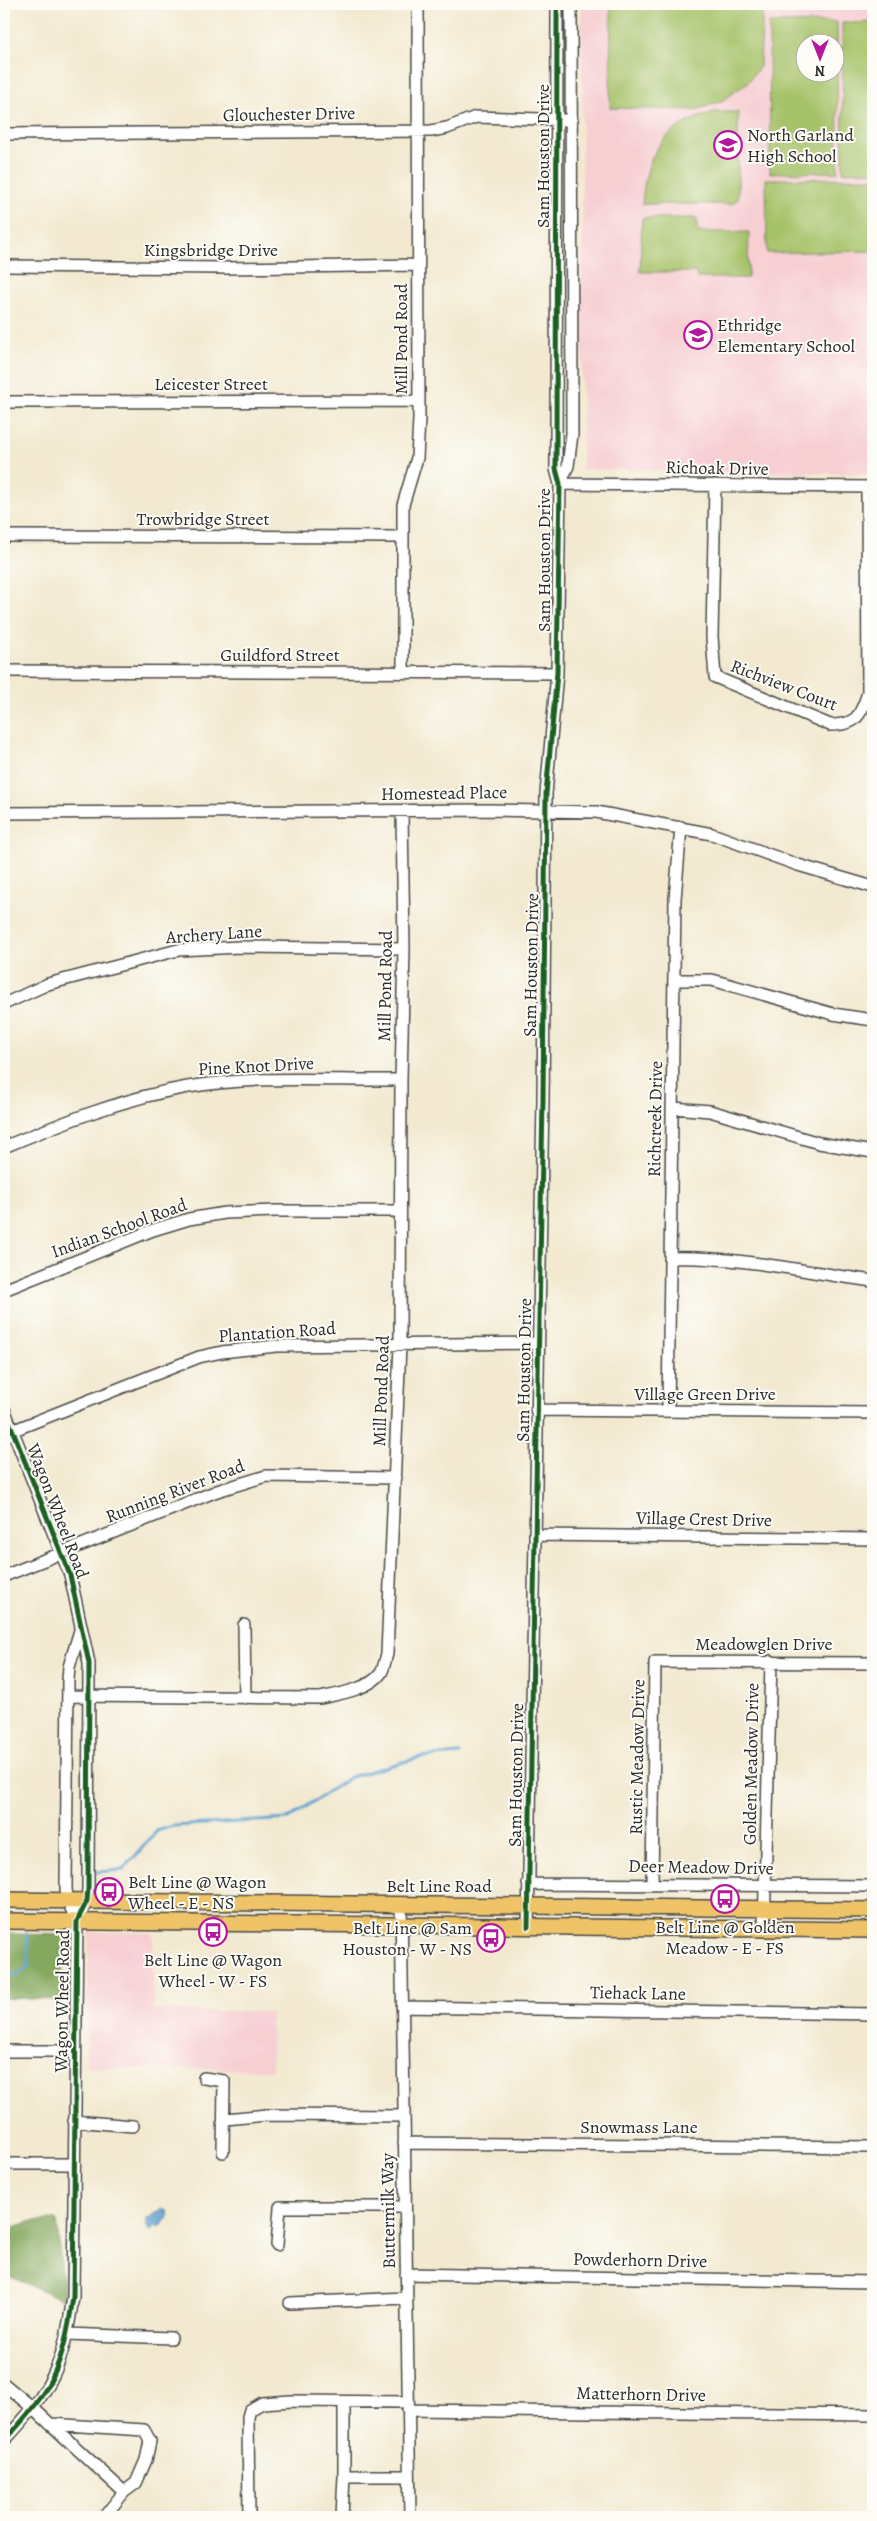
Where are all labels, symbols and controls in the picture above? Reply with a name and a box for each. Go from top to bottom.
north arrow [794,32,844,82]
text: N [815,61,825,80]
street label: Sam Houston Drive [531,84,555,228]
street label: Glouchester Drive [223,101,355,127]
place label: North Garland High School [747,123,854,168]
school or university icon: North Garland High School [713,130,743,160]
street label: Kingsbridge Drive [144,238,278,262]
street label: Mill Pond Road [389,283,413,395]
place label: Ethridge Elementary School [717,313,855,358]
school or university icon: Ethridge Elementary School [683,320,713,350]
street label: Leicester Street [154,372,268,396]
street label: Richoak Drive [665,455,769,481]
street label: Sam Houston Drive [532,488,556,632]
street label: Trowbridge Street [136,507,270,531]
street label: Guildford Street [220,643,340,667]
street label: Richview Court [727,654,841,716]
street label: Homestead Place [381,780,507,806]
street label: Sam Houston Drive [518,893,544,1037]
street label: Archery Lane [164,919,263,949]
street label: Mill Pond Road [372,930,398,1042]
street label: Pine Knot Drive [197,1051,315,1081]
street label: Richcreek Drive [642,1061,668,1177]
street label: Indian School Road [48,1192,190,1264]
street label: Sam Houston Drive [511,1298,537,1442]
street label: Plantation Road [217,1316,337,1348]
street label: Mill Pond Road [367,1335,395,1447]
street label: Village Green Drive [633,1382,776,1406]
street label: Wagon Wheel Road [21,1439,95,1582]
street label: Running River Road [102,1453,248,1529]
street label: Village Crest Drive [635,1506,772,1532]
street label: Meadowglen Drive [695,1632,833,1656]
street label: Rustic Meadow Drive [624,1679,650,1835]
street label: Golden Meadow Drive [738,1683,764,1845]
street label: Sam Houston Drive [503,1703,529,1847]
street label: Deer Meadow Drive [628,1854,774,1880]
place label: Belt Line @ Wagon Wheel - E - NS [127,1870,266,1915]
street label: Belt Line Road [386,1874,492,1898]
bus stop icon: Belt Line @ Wagon Wheel - E - NS [94,1877,124,1907]
bus stop icon: Belt Line @ Golden Meadow - E - FS [710,1884,740,1914]
place label: Belt Line @ Golden Meadow - E - FS [655,1915,795,1960]
place label: Belt Line @ Sam Houston - W - NS [342,1916,472,1961]
bus stop icon: Belt Line @ Wagon Wheel - W - FS [198,1917,228,1947]
bus stop icon: Belt Line @ Sam Houston - W - NS [476,1923,506,1953]
street label: Wagon Wheel Road [49,1929,75,2074]
place label: Belt Line @ Wagon Wheel - W - FS [144,1948,282,1993]
street label: Tiehack Lane [590,1980,686,2006]
street label: Snowmass Lane [580,2115,698,2139]
street label: Buttermilk Way [375,2152,401,2269]
street label: Powderhorn Drive [573,2247,707,2273]
street label: Matterhorn Drive [576,2381,706,2407]

